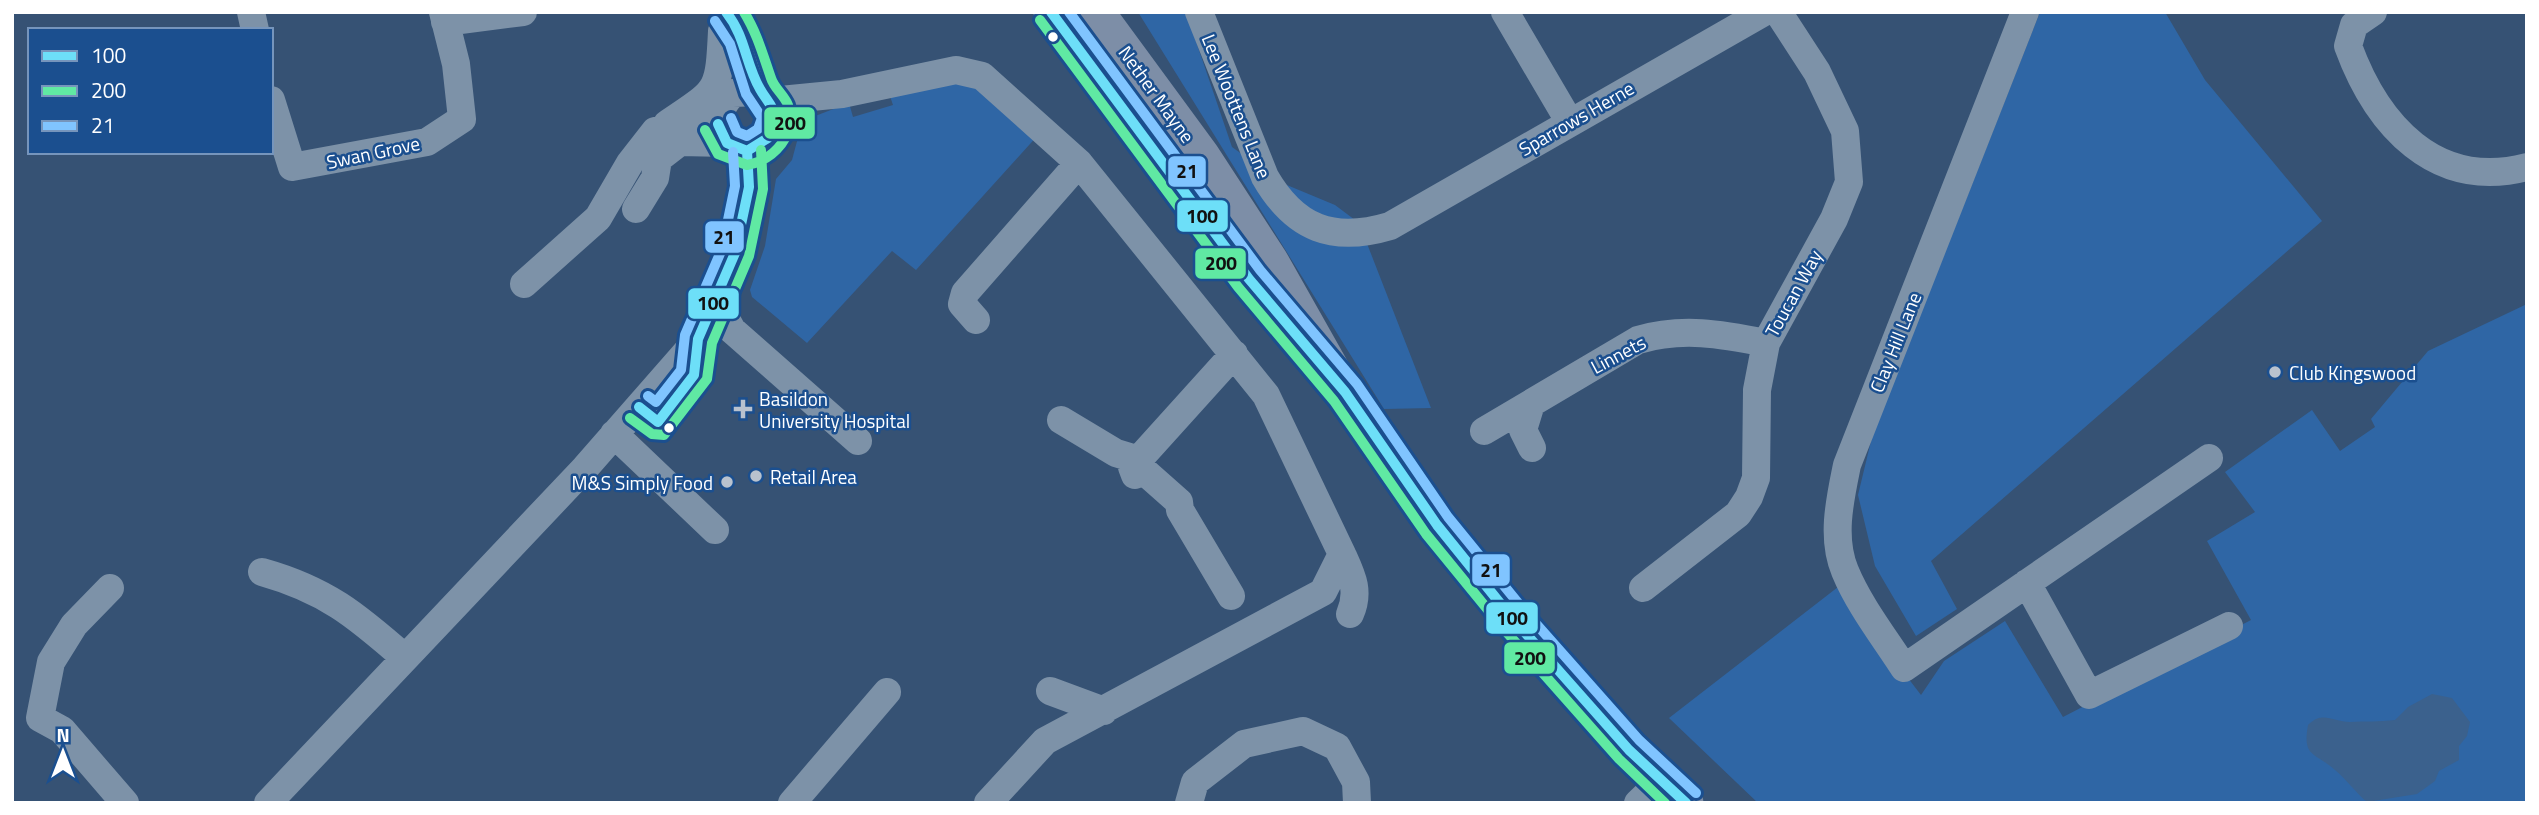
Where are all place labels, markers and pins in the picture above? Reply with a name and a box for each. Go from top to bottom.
unlabelled marker [1046,30,1060,44]
place label: Club Kingswood [2289,358,2416,387]
marker: Club Kingswood [2267,364,2283,380]
place label: Basildon University Hospital [759,384,910,435]
marker: Basildon University Hospital [733,399,753,419]
unlabelled marker [662,421,676,435]
place label: Retail Area [770,462,857,491]
place label: M&S Simply Food [572,468,713,497]
marker: Retail Area [748,468,764,484]
marker: M&S Simply Food [719,474,735,490]

